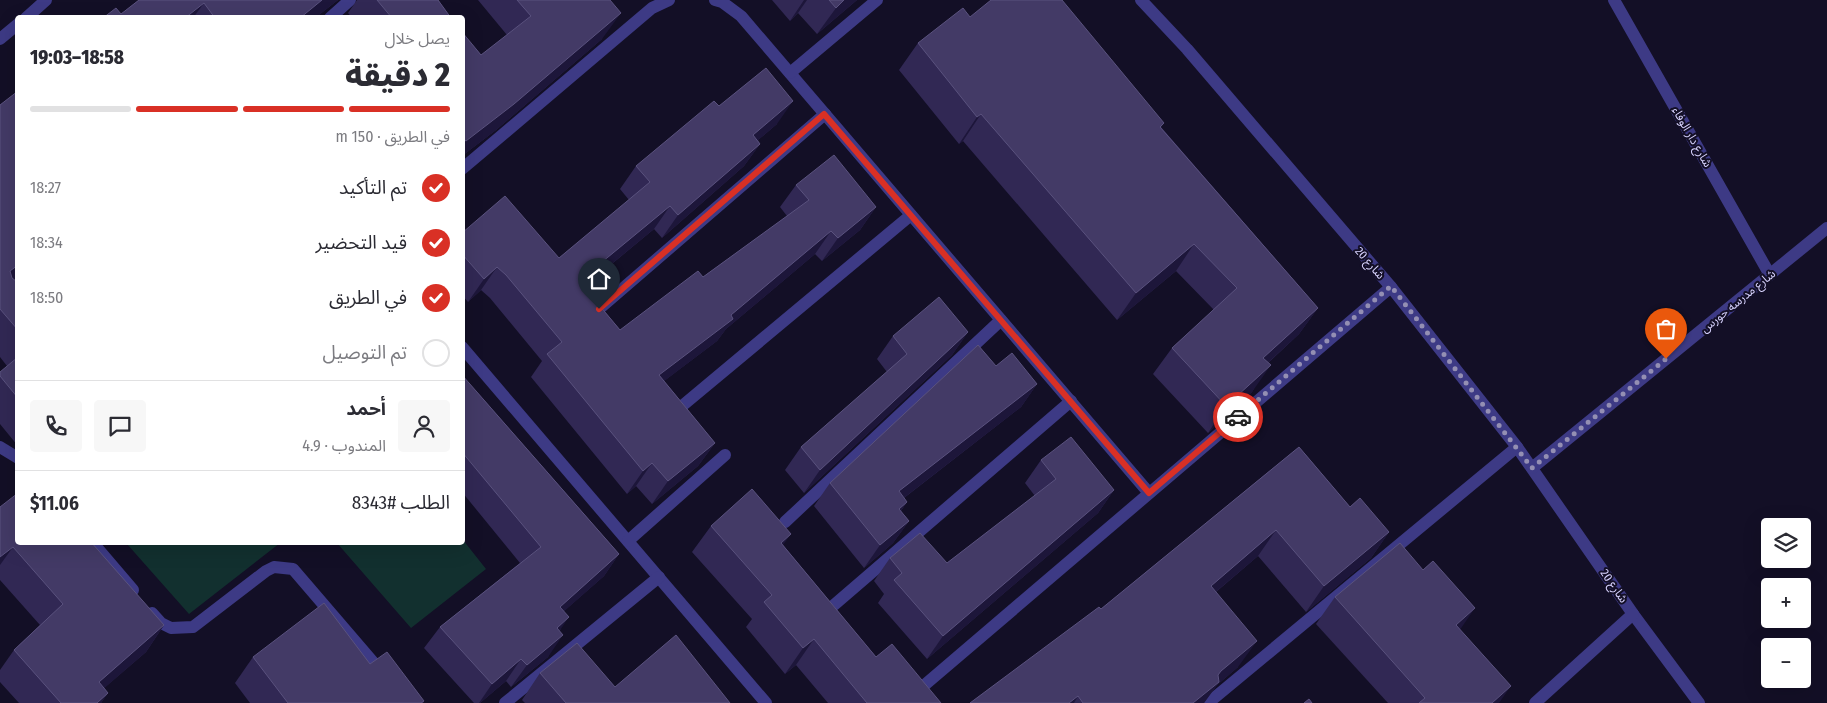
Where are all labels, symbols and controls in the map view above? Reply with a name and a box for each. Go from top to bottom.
text: يصل خلال [384,29,450,48]
text: 18:58–19:03 [30,46,124,69]
text: 2 دقيقة [345,56,450,94]
street label: شارع دار الوفاء [1667,104,1715,171]
text: في الطريق · 150 m [336,127,450,146]
icon: check [422,174,450,202]
text: تم التأكيد [339,176,407,199]
text: 18:27 [30,178,61,197]
icon: check [422,229,450,257]
text: قيد التحضير [316,231,407,254]
text: 18:34 [30,233,63,252]
street label: شارع 20 [1351,244,1388,283]
pin [578,258,620,309]
icon: home [585,265,613,293]
street label: شارع مدرسه حورس [1698,267,1780,337]
icon: check [422,284,450,312]
text: في الطريق [329,286,407,309]
text: 18:50 [30,288,63,307]
pin [1645,308,1687,359]
icon: bag [1652,315,1680,343]
text: تم التوصيل [323,341,407,364]
courier [1213,392,1263,442]
text: أحمد [346,397,386,420]
button: phone [30,400,82,452]
button: chat [94,400,146,452]
button: person [398,400,450,452]
icon: car [1224,403,1252,431]
text: المندوب · 4.9 [302,436,386,455]
text: الطلب #8343 [352,491,450,514]
text: $11.06 [30,492,79,515]
map controls [1761,518,1811,688]
button: layers [1761,518,1811,568]
street label: شارع 20 [1596,567,1631,607]
button: + [1761,578,1811,628]
button: − [1761,638,1811,688]

